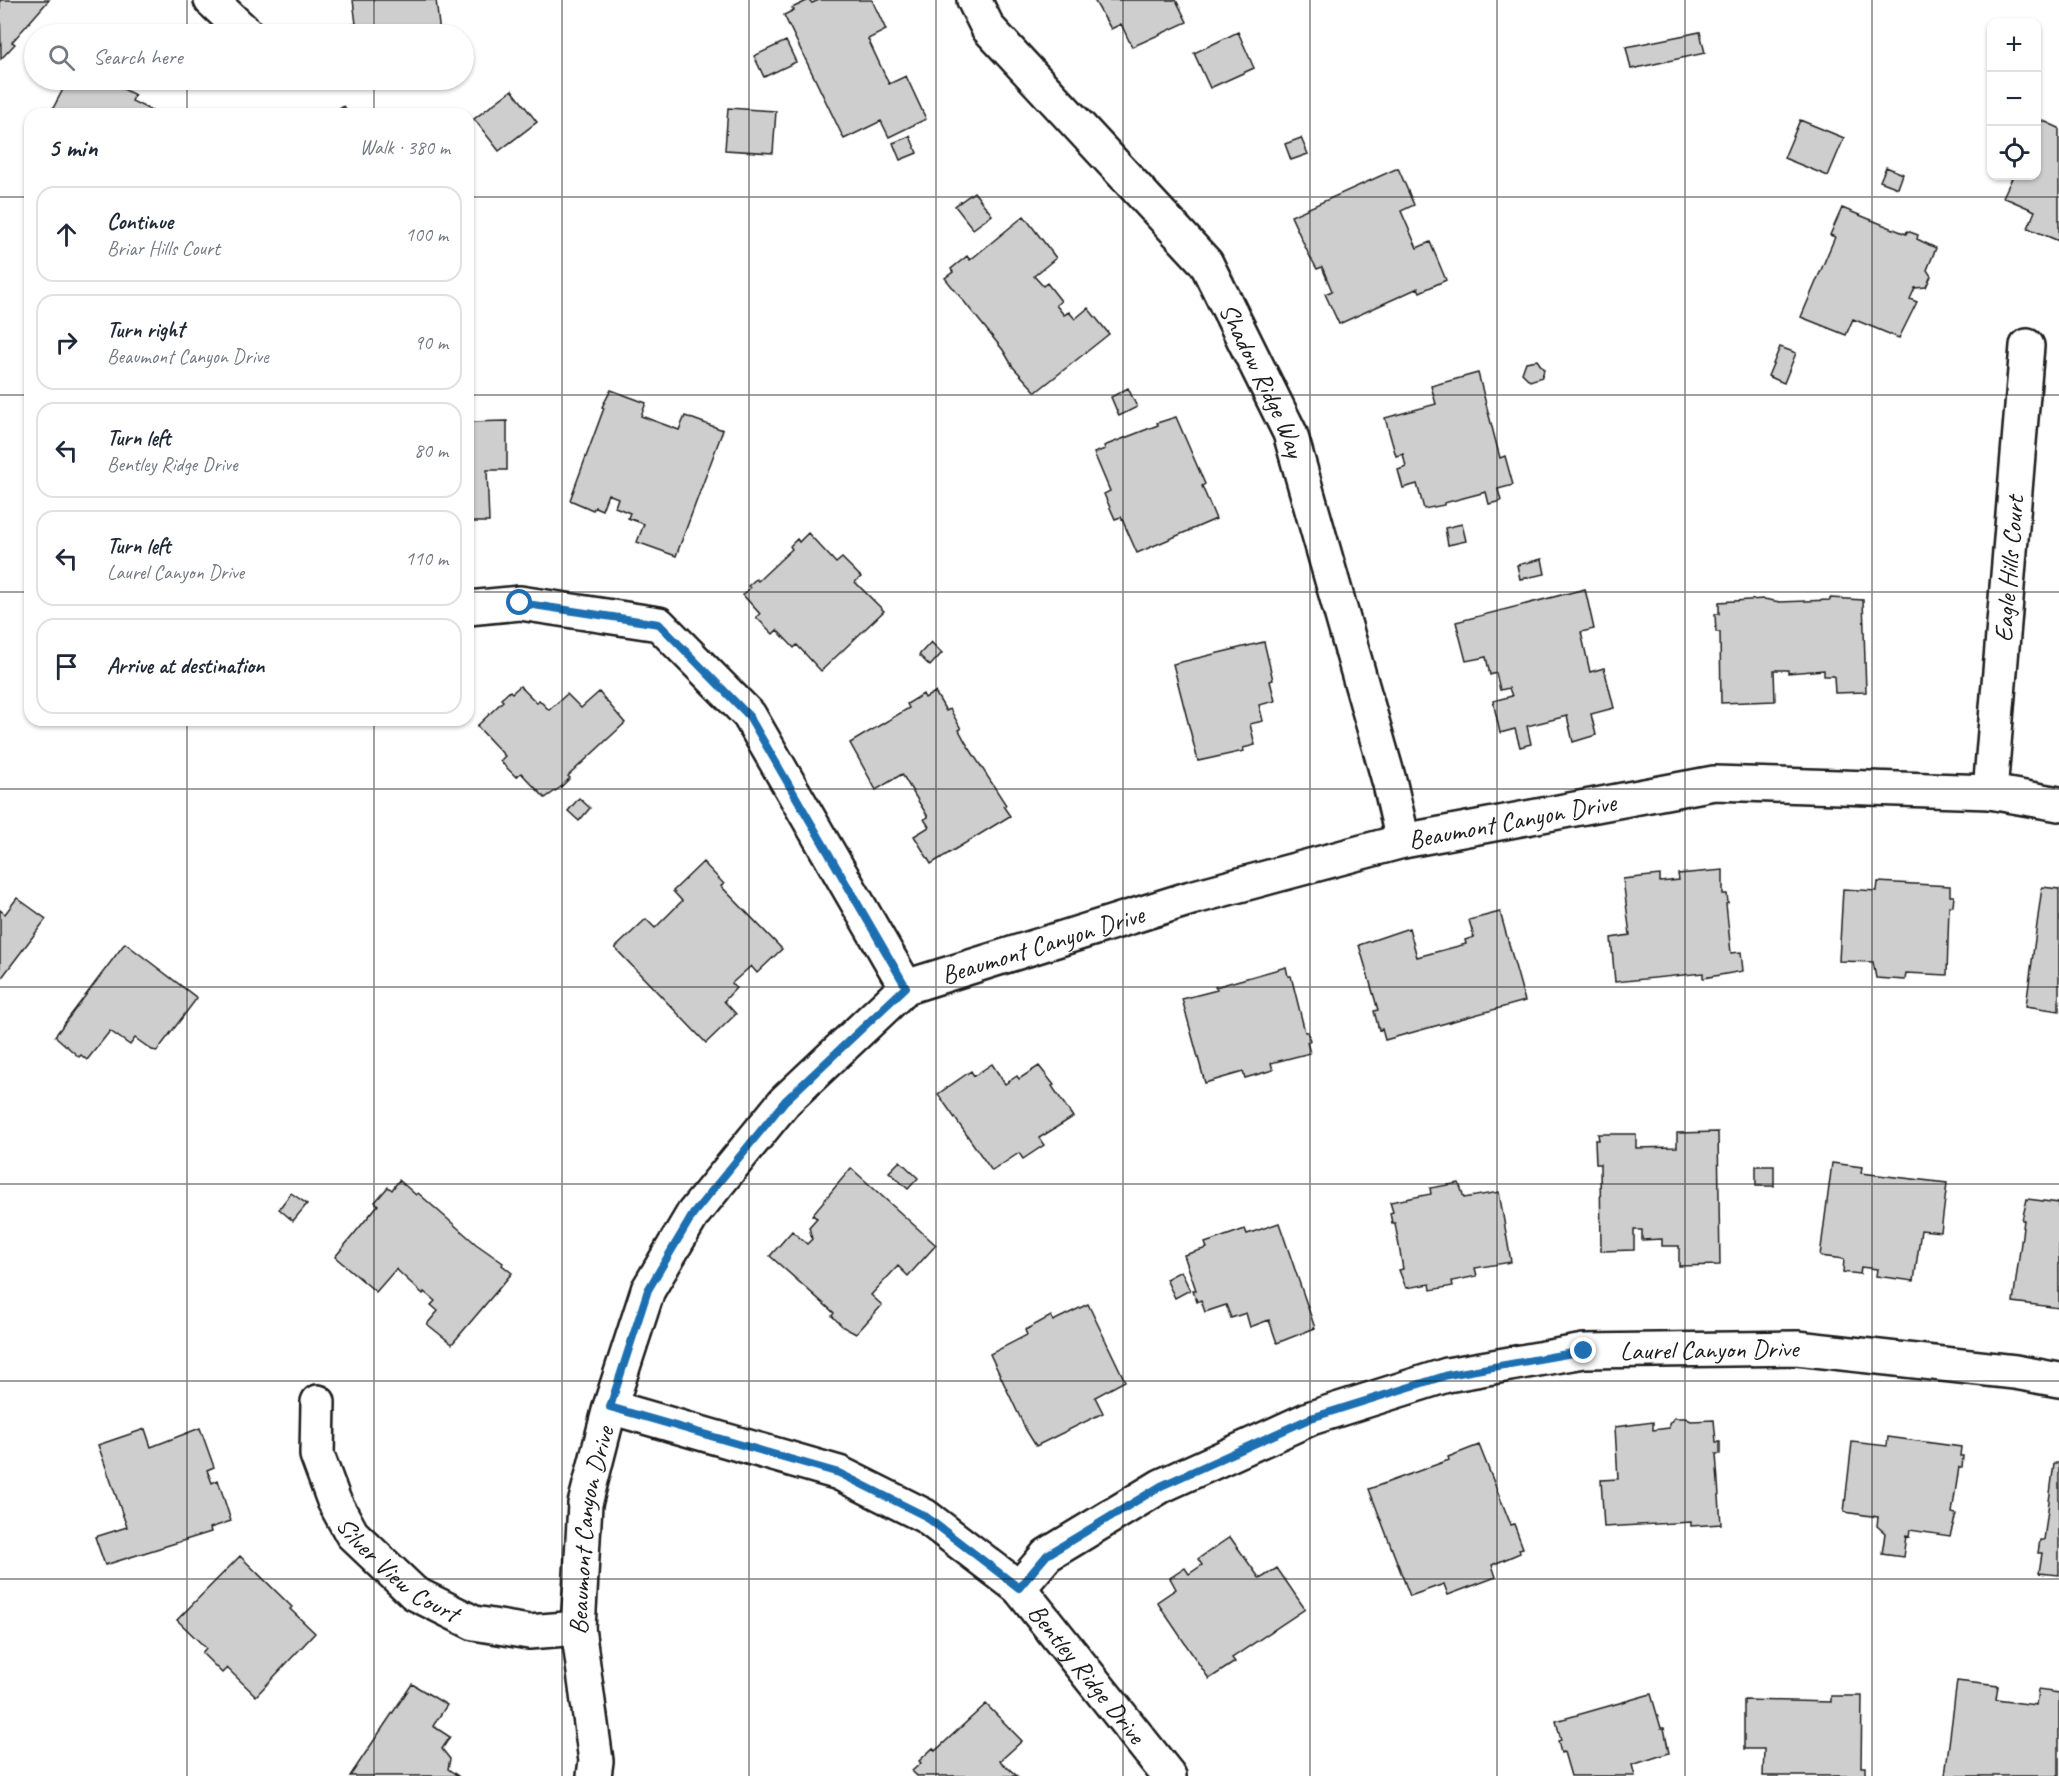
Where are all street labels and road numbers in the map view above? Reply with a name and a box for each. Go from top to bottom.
street label: Shadow Ridge Way [1212,298,1313,463]
street label: Eagle Hills Court [1986,492,2031,643]
street label: Beaumont Canyon Drive [1406,785,1620,856]
street label: Beaumont Canyon Drive [937,897,1149,991]
street label: Laurel Canyon Drive [1620,1331,1801,1367]
street label: Beaumont Canyon Drive [561,1421,621,1635]
street label: Silver View Court [329,1511,467,1631]
street label: Bentley Ridge Drive [1021,1597,1154,1751]

